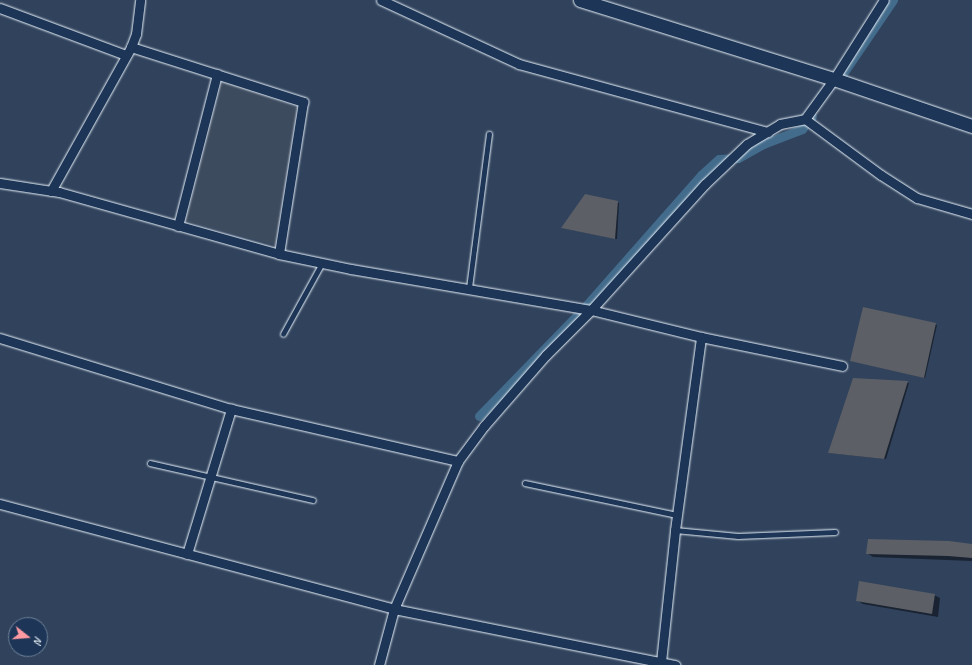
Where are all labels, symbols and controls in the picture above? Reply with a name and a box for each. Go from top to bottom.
north arrow [8,617,48,657]
text: N [31,635,46,646]

